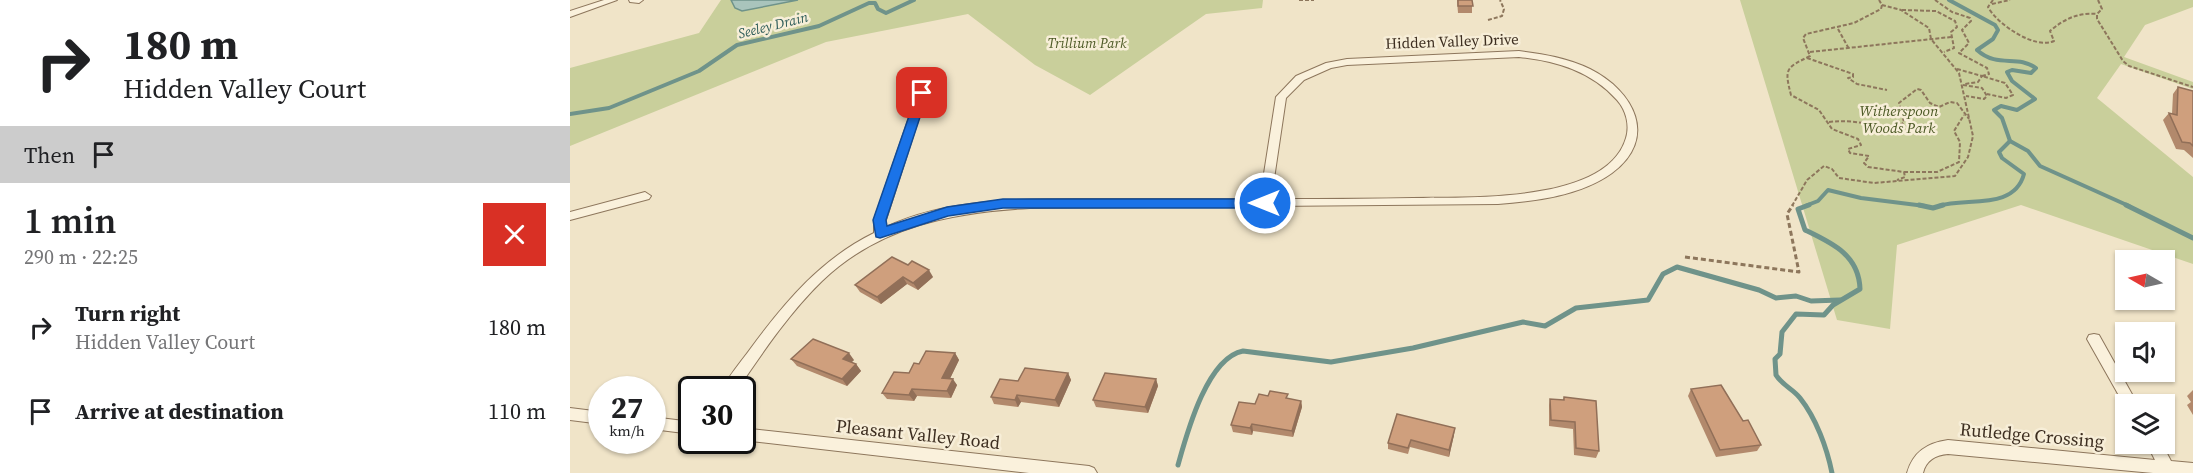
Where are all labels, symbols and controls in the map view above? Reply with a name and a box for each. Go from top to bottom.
water label: Seeley Drain [736,7,810,43]
text: 180 m [123,15,238,73]
icon: right [24,24,102,102]
street label: Hidden Valley Drive [1385,28,1519,54]
park label: Trillium Park [1047,33,1127,53]
pin [896,67,947,118]
text: Hidden Valley Court [123,70,366,107]
icon: arrive [905,76,938,109]
park label: Witherspoon Woods Park [1860,100,1939,138]
icon: arrive [87,138,120,171]
text: Then [24,140,75,170]
position arrow [1233,171,1297,235]
text: 1 min [24,196,116,245]
button: close [483,203,546,266]
text: 290 m · 22:25 [24,243,138,271]
north arrow [2115,250,2175,310]
map controls [2115,250,2175,454]
text: Turn right [75,298,180,328]
icon: right [24,311,57,344]
text: 180 m [488,312,546,342]
button: sound [2115,322,2175,382]
text: Hidden Valley Court [75,328,255,356]
speed limit sign: 30 [678,376,756,454]
text: 27 [611,387,643,428]
button: layers [2115,394,2175,454]
icon: arrive [24,395,57,428]
text: Arrive at destination [75,396,284,426]
text: 110 m [488,396,546,426]
street label: Pleasant Valley Road [835,413,1001,455]
street label: Rutledge Crossing [1959,416,2105,454]
text: km/h [609,420,645,441]

